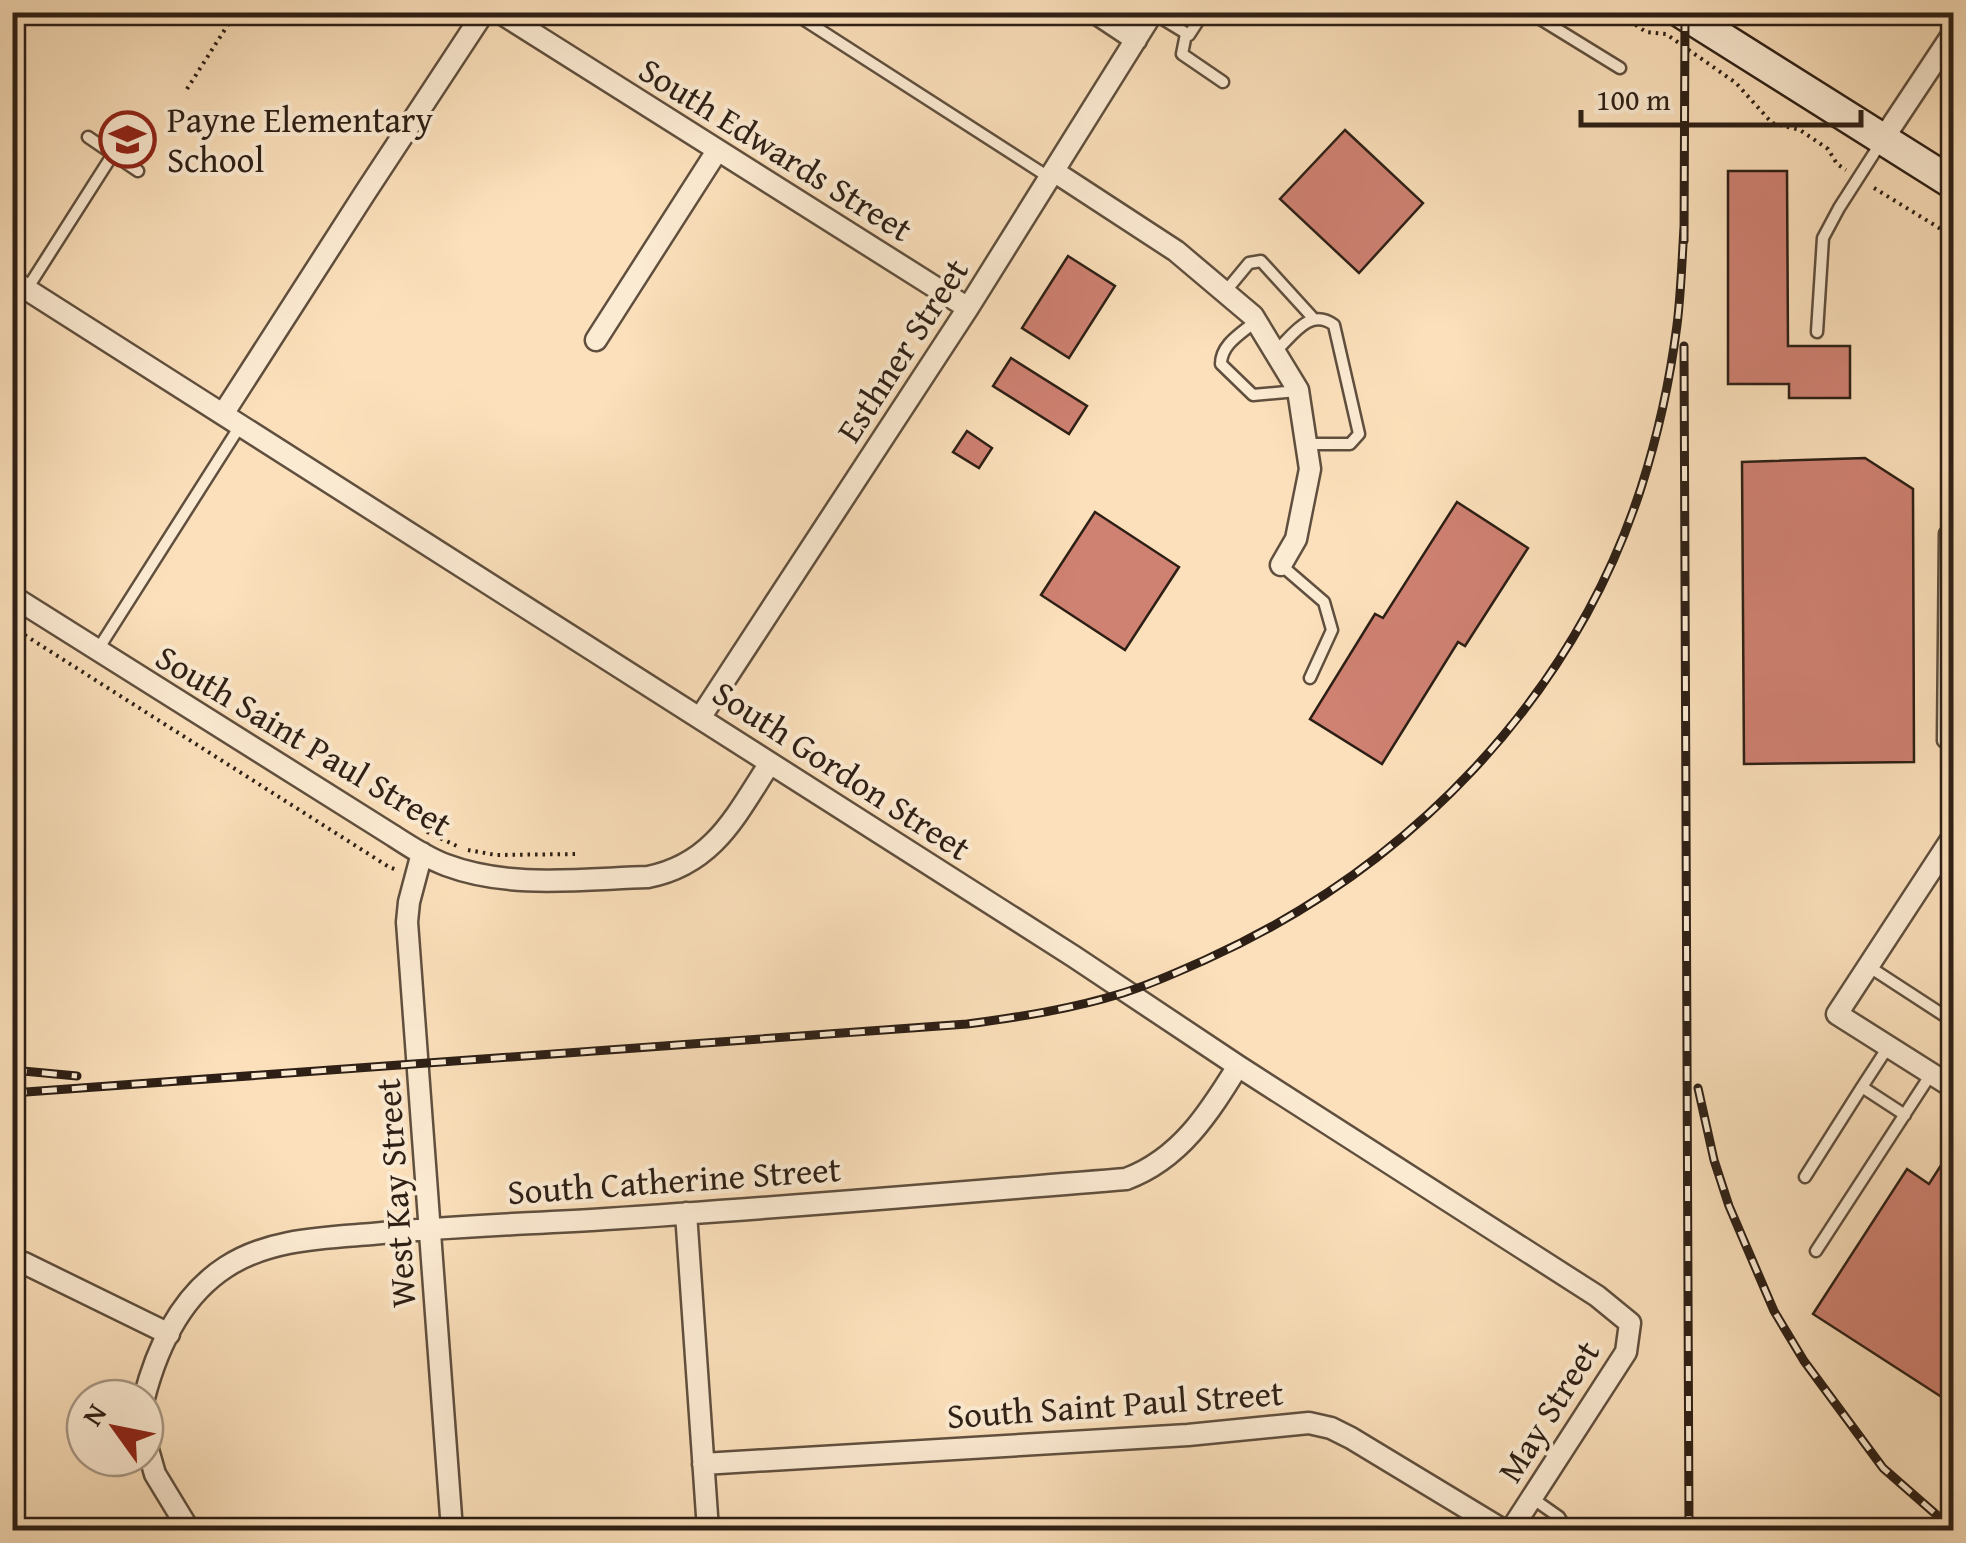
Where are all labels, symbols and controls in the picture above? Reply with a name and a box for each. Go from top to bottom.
street label: South Edwards Street [629,44,923,254]
scale bar [1581,65,1861,127]
text: 100 m [1596,77,1671,121]
place label: Payne Elementary School [167,94,434,185]
school or university icon: Payne Elementary School [98,109,158,169]
street label: Esthner Street [823,248,981,452]
street label: South Saint Paul Street [146,631,462,849]
street label: South Gordon Street [703,667,981,873]
street label: West Kay Street [362,1077,428,1309]
street label: South Catherine Street [506,1143,842,1217]
street label: May Street [1484,1330,1612,1492]
street label: South Saint Paul Street [945,1367,1285,1441]
north arrow [65,1378,165,1478]
text: N [71,1395,116,1433]

